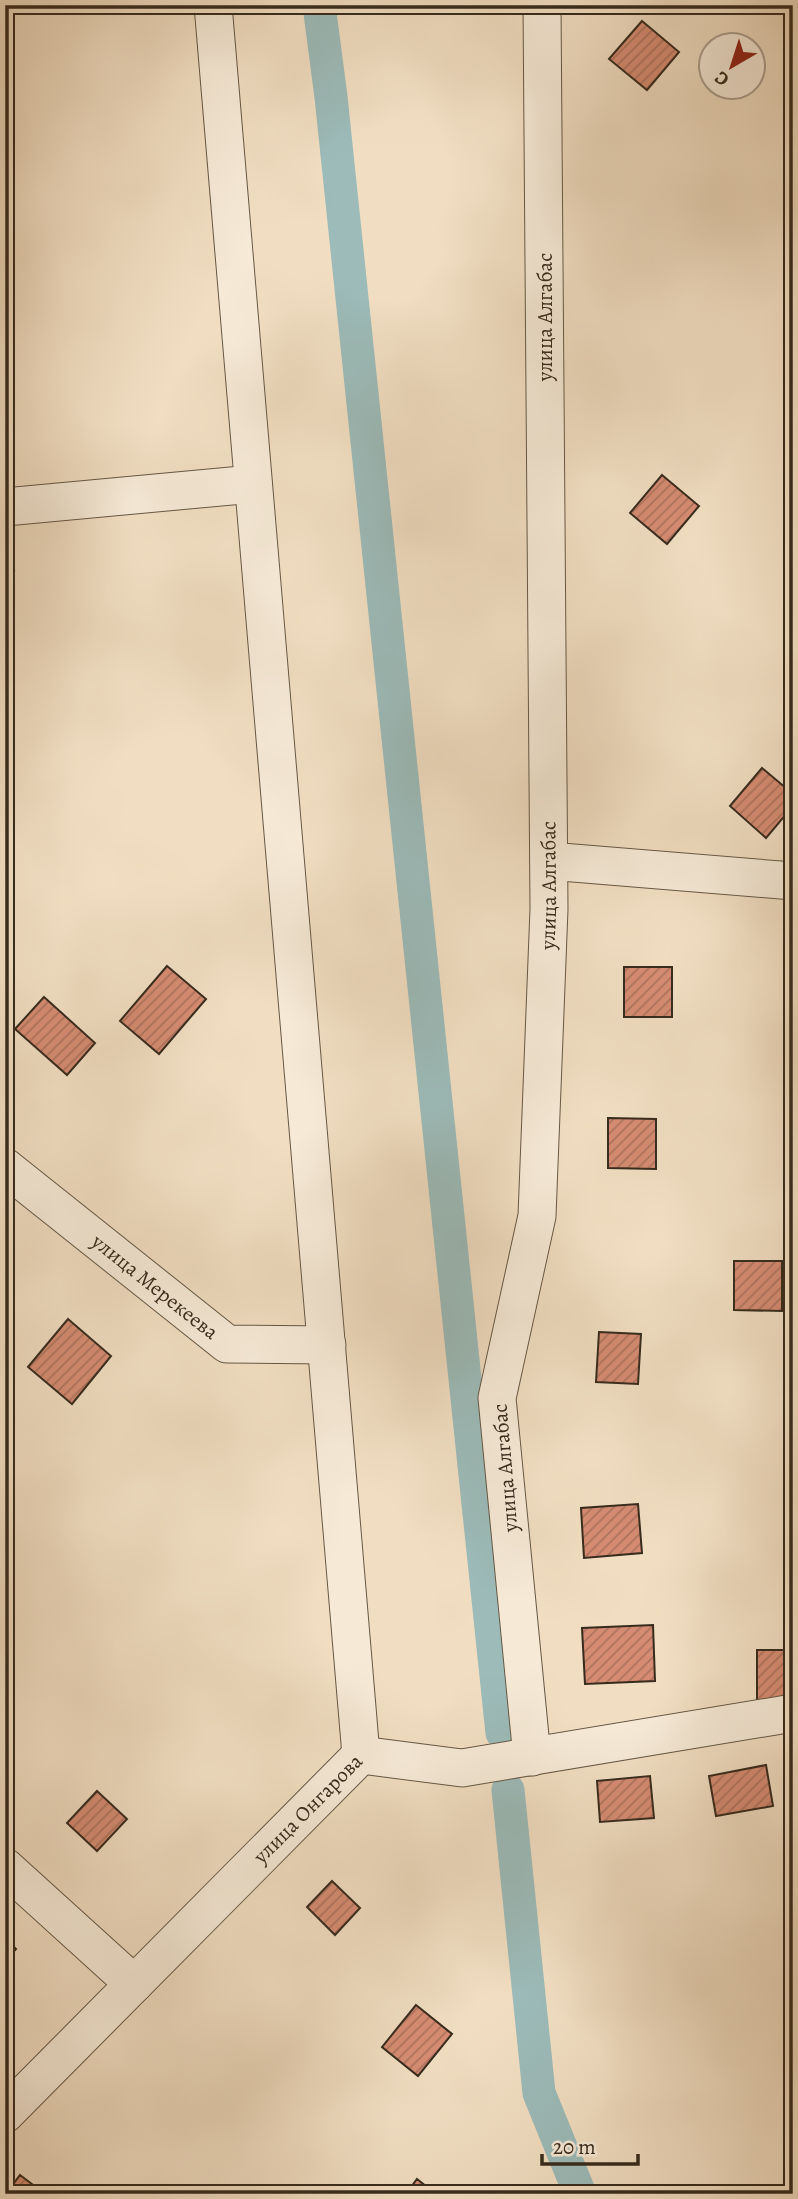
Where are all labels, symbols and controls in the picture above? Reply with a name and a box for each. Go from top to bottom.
north arrow [696,32,766,102]
text: С [709,65,735,92]
street label: улица Алгабас [531,253,559,382]
street label: улица Алгабас [533,821,563,951]
street label: улица Мерекеева [85,1227,225,1346]
street label: улица Алгабас [485,1403,525,1534]
street label: улица Онгарова [246,1747,369,1871]
scale bar [542,2122,639,2166]
text: 20 m [553,2133,596,2161]

